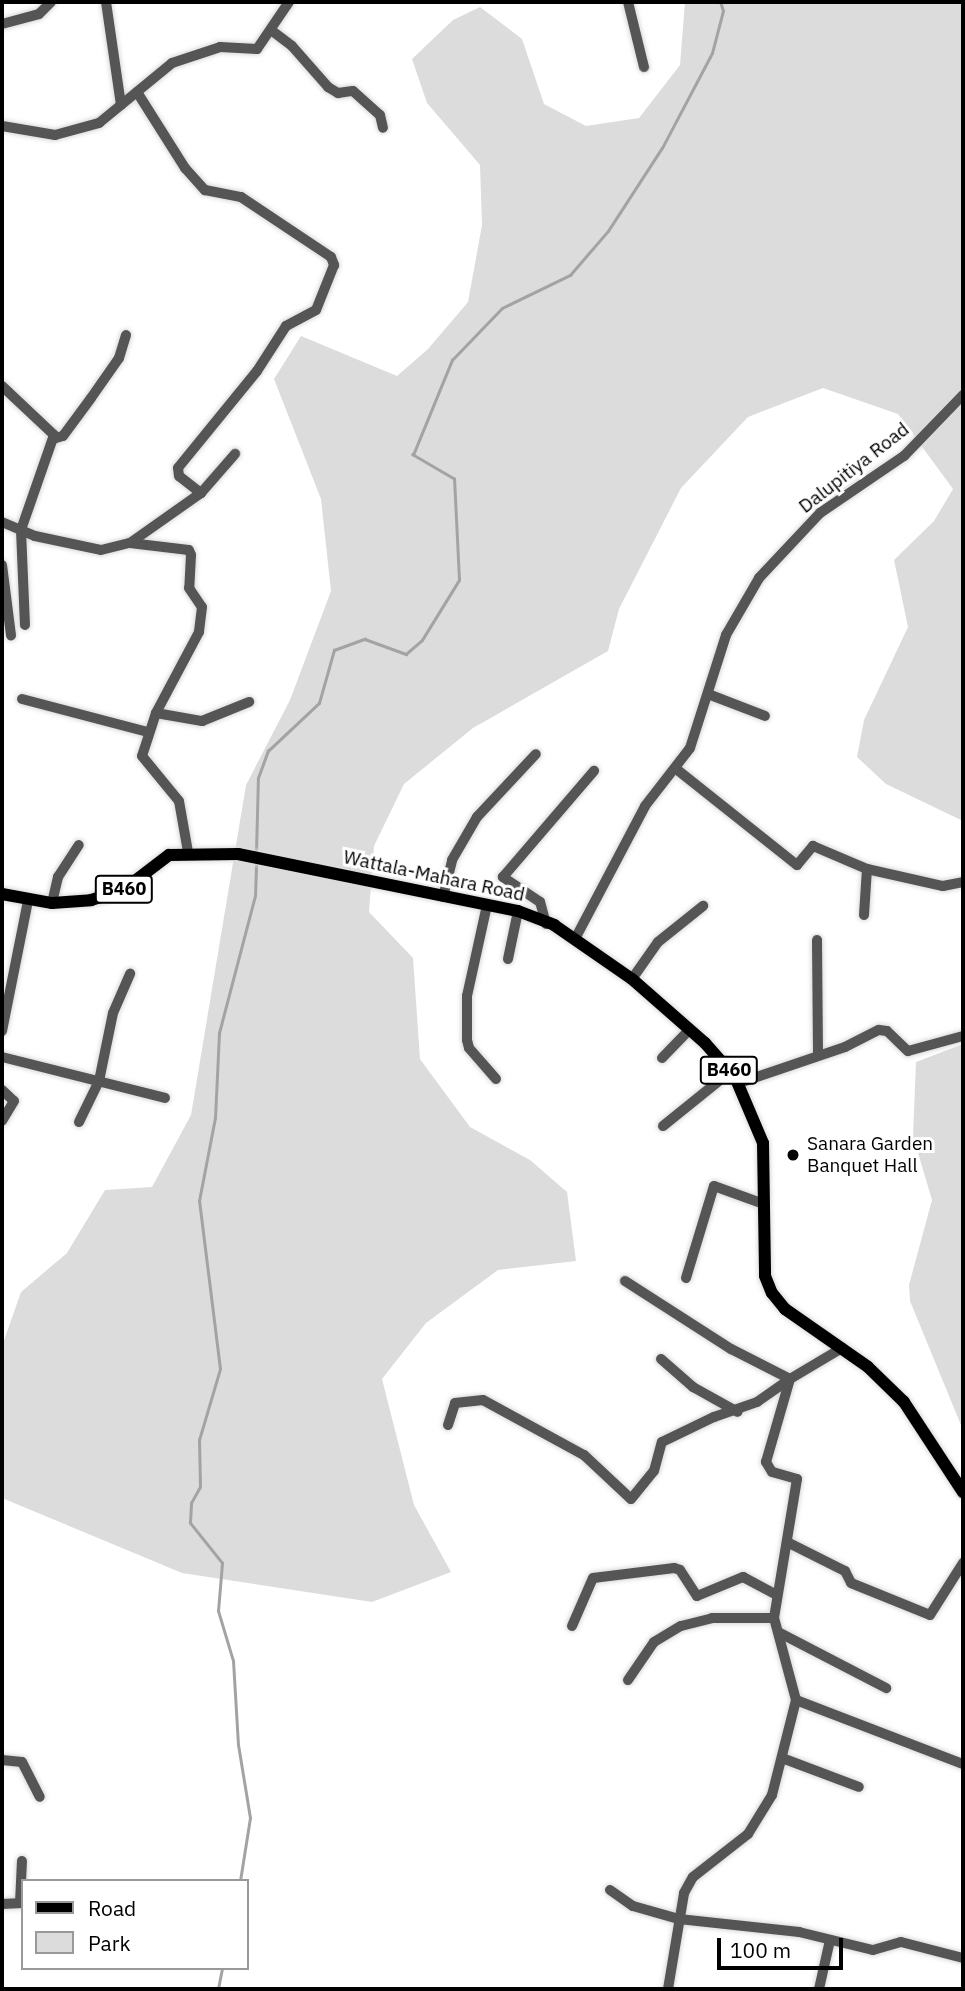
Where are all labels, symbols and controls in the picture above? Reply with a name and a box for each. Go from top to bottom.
street label: Dalupitiya Road [794,418,914,518]
street label: Wattala-Mahara Road [341,846,527,906]
road number: B460 [94,874,154,904]
road number: B460 [699,1056,759,1084]
place label: Sanara Garden Banquet Hall [807,1133,933,1177]
marker: Sanara Garden Banquet Hall [785,1147,801,1163]
legend [21,1879,248,1970]
text: Road [88,1894,136,1922]
scale bar [720,1924,846,1968]
text: Park [88,1929,131,1957]
text: 100 m [730,1936,791,1964]

